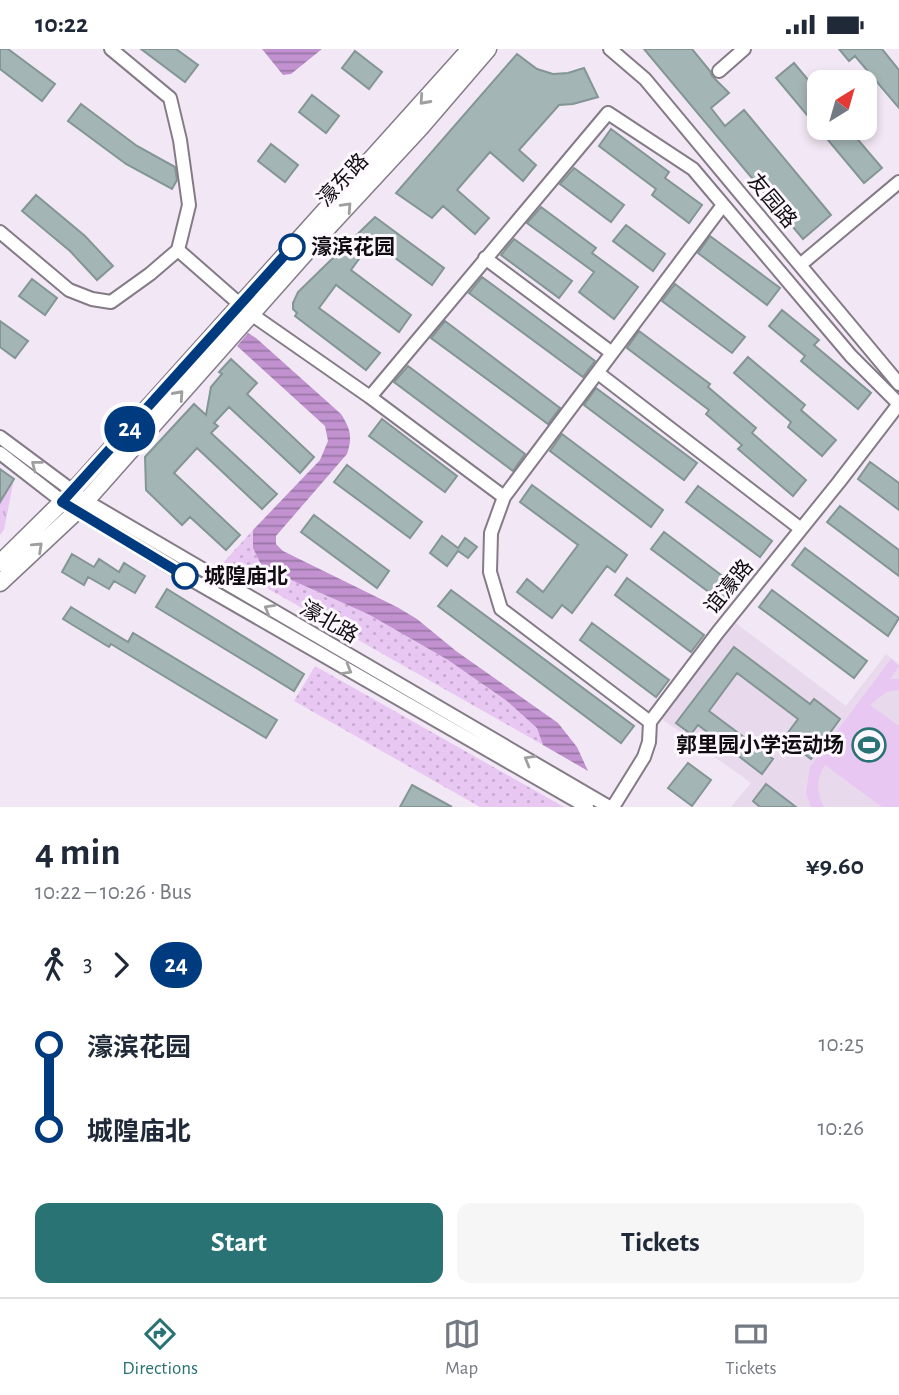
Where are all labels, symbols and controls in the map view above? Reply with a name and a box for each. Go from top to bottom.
text: 10:22 [35,11,88,37]
north arrow [807,70,877,140]
map controls [807,70,877,140]
one-way arrow [420,92,433,105]
street label: 濠东路 [313,149,372,210]
street label: 友园路 [744,169,801,232]
one-way arrow [339,202,351,215]
marker: 濠滨花园 [279,234,305,260]
place label: 濠滨花园 [311,235,395,258]
one-way arrow [171,390,184,403]
line badge: 24 [99,406,162,452]
text: 24 [118,417,142,441]
one-way arrow [31,460,44,473]
one-way arrow [30,542,43,555]
street label: 谊濠路 [700,555,757,618]
marker: 城隍庙北 [172,563,198,589]
place label: 城隍庙北 [204,565,288,587]
street label: 濠北路 [296,596,362,647]
one-way arrow [263,604,276,617]
one-way arrow [340,662,352,675]
sports icon: 郭里园小学运动场 [850,726,888,764]
place label: 郭里园小学运动场 [676,734,844,756]
one-way arrow [523,756,536,769]
text: 4 min [35,834,121,872]
text: ¥9.60 [806,853,864,879]
text: 10:22 – 10:26 · Bus [35,881,192,904]
icon: walk [35,946,73,984]
icon: forward [102,946,140,984]
text: 3 [83,953,92,976]
text: 24 [164,953,188,977]
text: 10:25 [819,1033,864,1056]
text: 濠滨花园 [87,1035,191,1061]
text: 10:26 [817,1117,864,1140]
text: 城隍庙北 [87,1119,191,1145]
button: Start [35,1203,443,1283]
button: Tickets [457,1203,864,1283]
tab: Directions [122,1315,198,1380]
tab: Map [443,1315,481,1380]
tab: Tickets [725,1315,777,1380]

